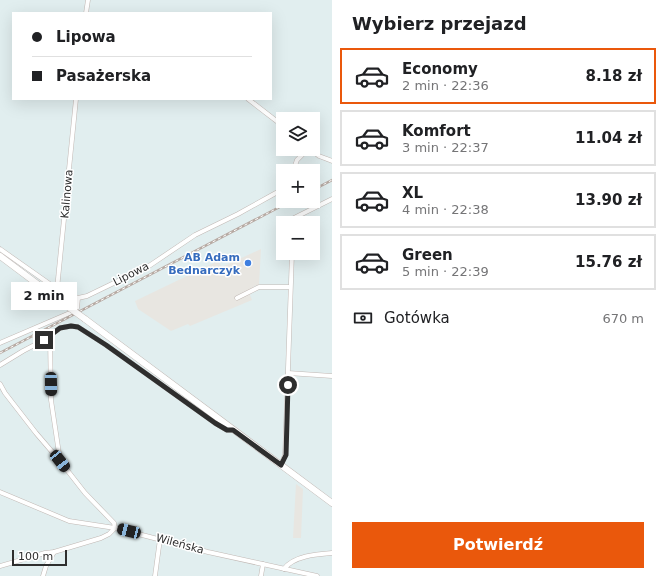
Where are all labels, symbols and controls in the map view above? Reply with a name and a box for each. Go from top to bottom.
text: Wybierz przejazd [352,13,527,34]
text: Lipowa [56,28,116,46]
icon: car [354,58,390,94]
text: Economy [402,60,478,78]
text: Pasażerska [56,67,151,85]
text: 8.18 zł [585,67,642,85]
text: 2 min · 22:36 [402,78,489,93]
map controls [276,112,320,260]
button: layers [276,112,320,156]
icon: car [354,120,390,156]
text: Komfort [402,122,471,140]
text: 11.04 zł [575,129,642,147]
text: 3 min · 22:37 [402,140,489,155]
button: + [276,164,320,208]
street label: Kalinowa [58,169,76,219]
icon: car [354,182,390,218]
text: XL [402,184,423,202]
text: 13.90 zł [575,191,642,209]
text: 4 min · 22:38 [402,202,489,217]
button: − [276,216,320,260]
icon: car [354,244,390,280]
text: Green [402,246,453,264]
place label: AB Adam Bednarczyk [168,251,241,277]
text: 15.76 zł [575,253,642,271]
marker: AB Adam Bednarczyk [243,258,253,268]
street label: Lipowa [111,259,151,289]
text: 5 min · 22:39 [402,264,489,279]
callout: 2 min [11,282,77,310]
text: 2 min [24,288,64,303]
icon: cash [352,307,374,329]
text: Gotówka [384,309,450,327]
text: 670 m [602,311,644,326]
route end [35,331,53,349]
car [45,372,57,396]
route start [279,376,297,394]
car [48,448,72,474]
car [116,522,142,540]
button: Potwierdź [352,522,644,568]
street label: Wileńska [155,531,205,557]
scale bar [12,548,67,567]
text: 100 m [18,550,53,563]

